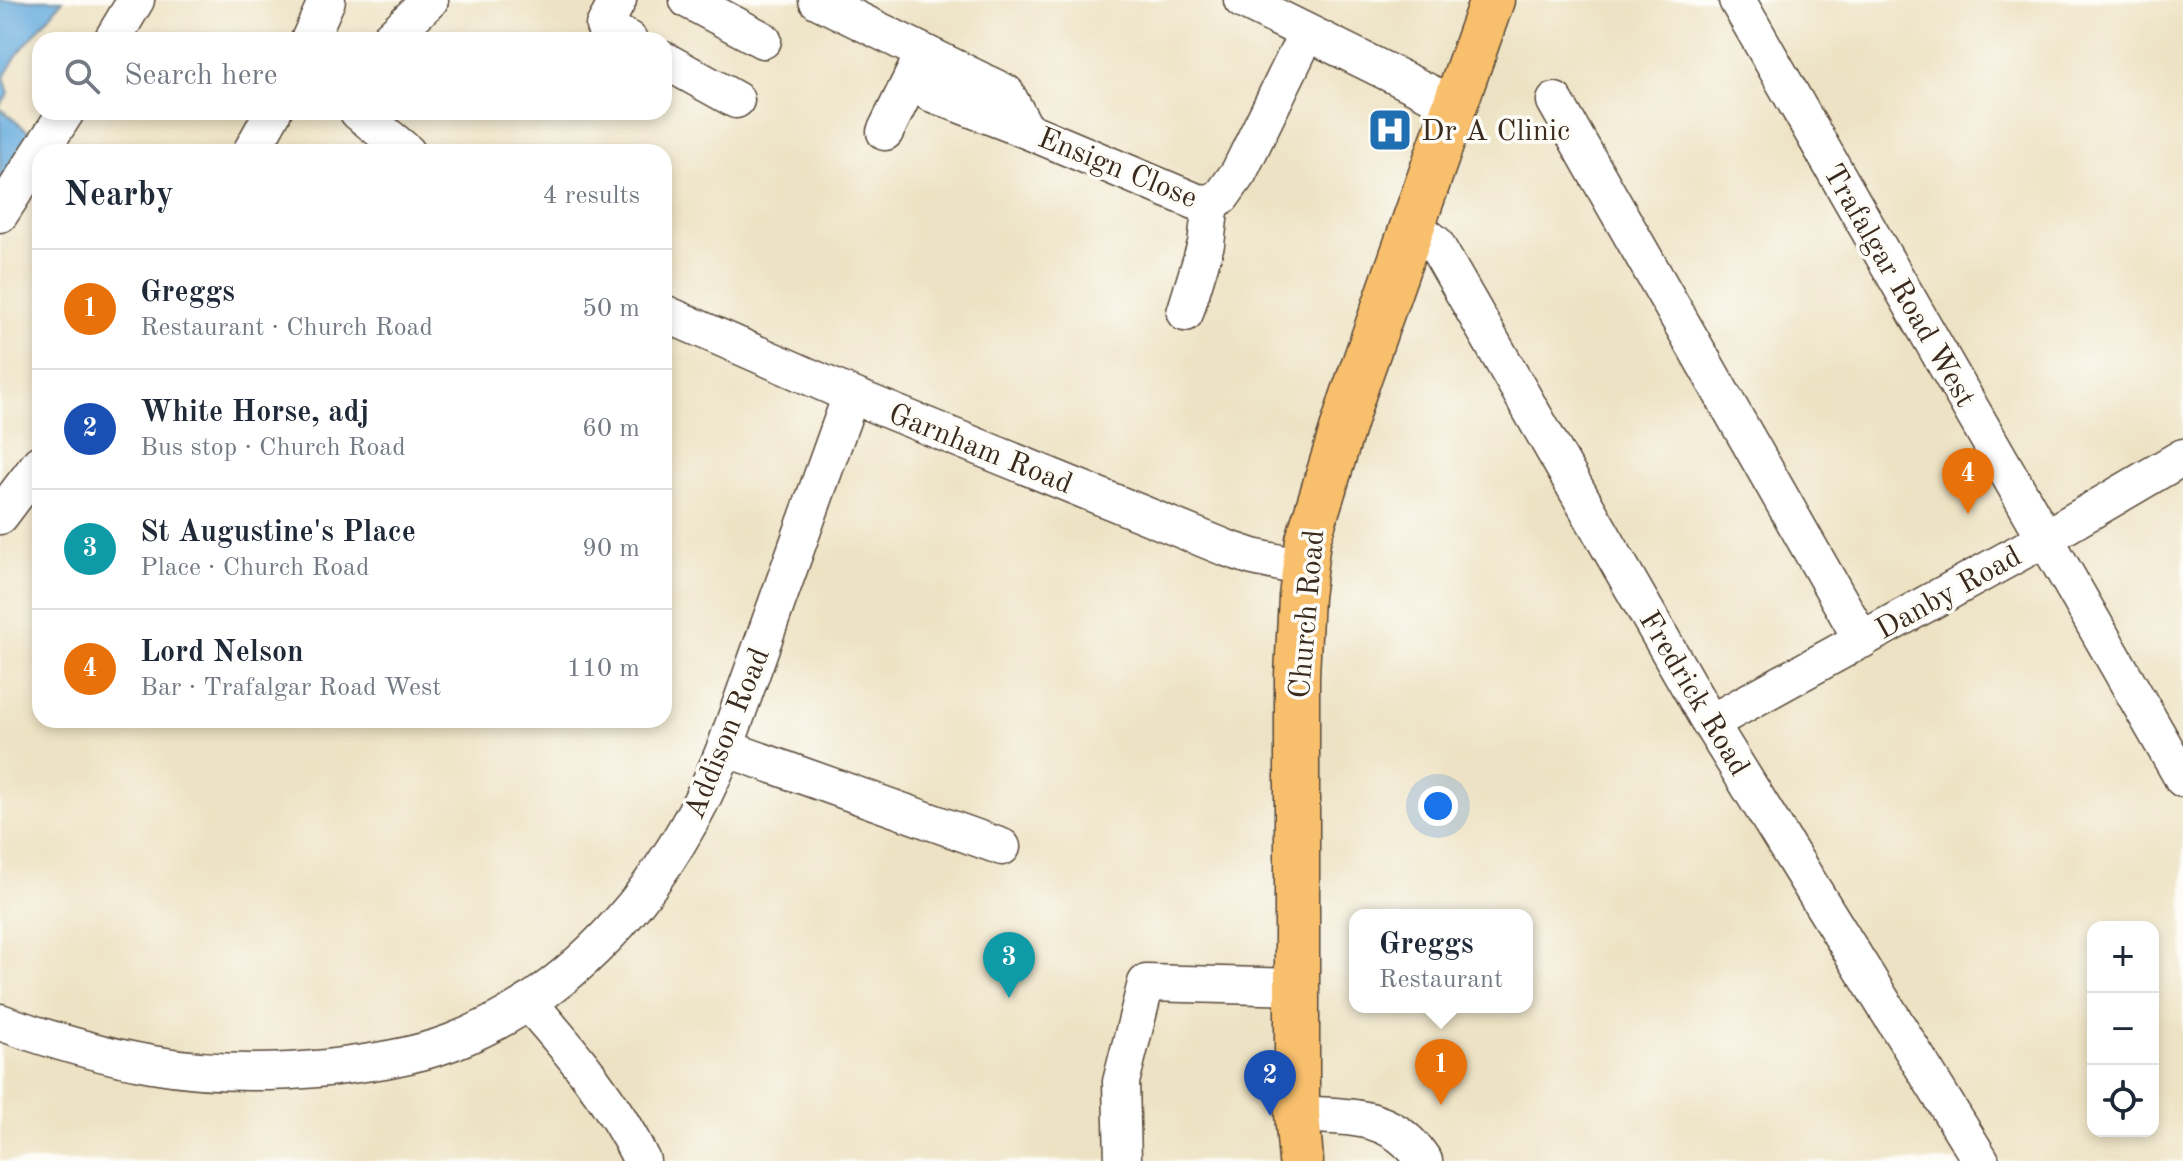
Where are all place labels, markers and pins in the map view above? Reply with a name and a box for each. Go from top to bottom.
hospital icon: Dr A Clinic [1366,106,1414,154]
place label: Dr A Clinic [1421,117,1570,147]
pin: 4 [1942,448,1994,514]
pin: 3 [983,932,1035,998]
pin: 1 [1415,1039,1467,1105]
pin: 2 [1244,1050,1296,1116]

